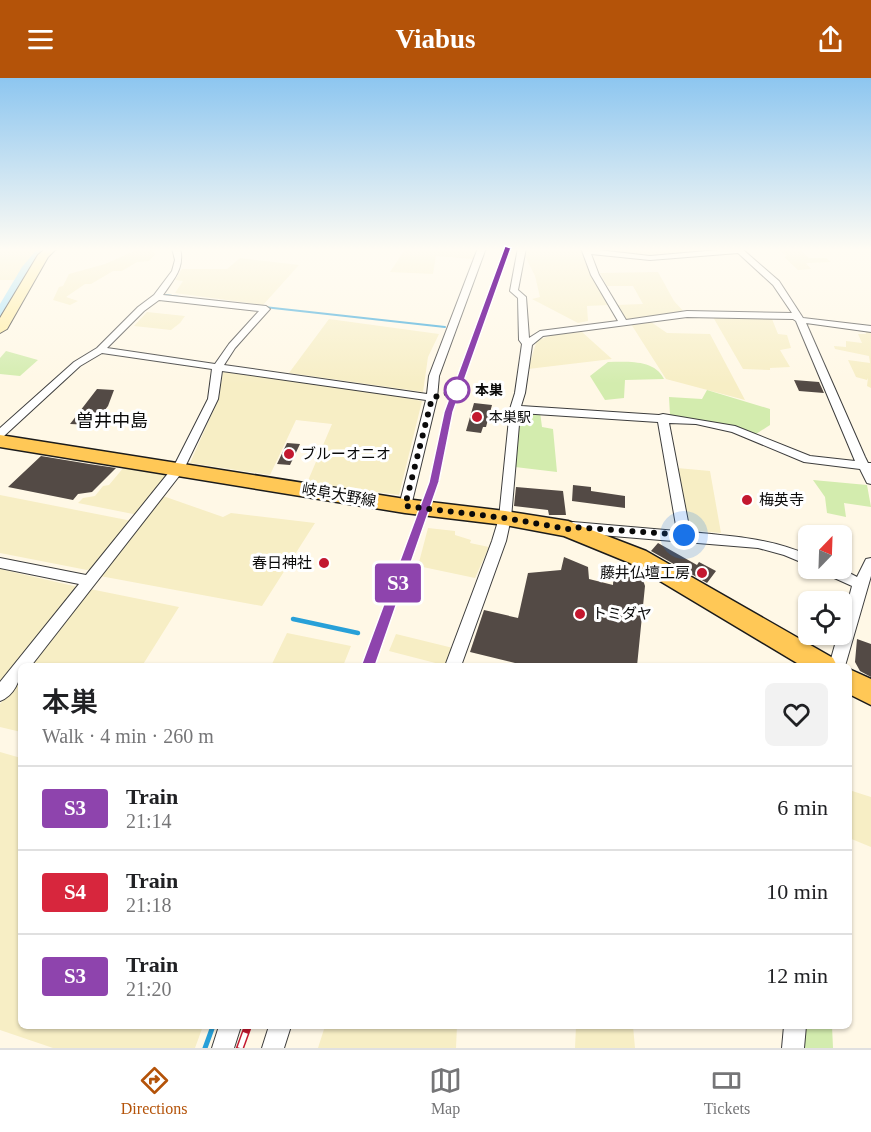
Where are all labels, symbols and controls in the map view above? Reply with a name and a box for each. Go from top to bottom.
icon: menu [24,23,57,56]
icon: share [814,23,847,56]
text: Viabus [395,24,476,54]
marker: 本巣 [444,377,470,403]
place label: 本巣 [475,383,503,398]
marker: 本巣駅 [470,410,484,424]
place label: 本巣駅 [489,410,531,425]
district label: 曽井中島 [76,411,148,431]
place label: ブルーオニオ [301,446,391,462]
marker: ブルーオニオ [282,447,296,461]
street label: 岐阜大野線 [301,481,377,509]
place label: 梅英寺 [759,491,804,508]
marker: 梅英寺 [740,493,754,507]
your location [669,520,699,550]
north arrow [798,525,852,579]
map controls [798,525,852,645]
place label: 春日神社 [252,555,312,571]
marker: 春日神社 [317,556,331,570]
line badge: S3 [371,564,425,602]
place label: 藤井仏壇工房 [600,564,690,581]
marker: 藤井仏壇工房 [695,566,709,580]
text: S3 [387,571,409,595]
button: locate [798,591,852,645]
place label: トミダヤ [592,606,652,622]
marker: トミダヤ [573,607,587,621]
button: heart [765,683,828,746]
text: 本巣 [42,687,98,718]
text: Walk · 4 min · 260 m [42,725,214,747]
text: Train [126,784,178,809]
text: 6 min [777,795,828,820]
text: S3 [64,796,86,820]
text: 21:14 [126,810,172,832]
text: Train [126,868,178,893]
text: 10 min [766,879,828,904]
text: S4 [64,880,86,904]
text: 21:18 [126,894,172,916]
text: Train [126,952,178,977]
text: 12 min [766,963,828,988]
text: S3 [64,964,86,988]
text: 21:20 [126,978,172,1000]
tab: Directions [121,1064,187,1118]
tab: Map [429,1064,462,1118]
tab: Tickets [704,1064,750,1118]

